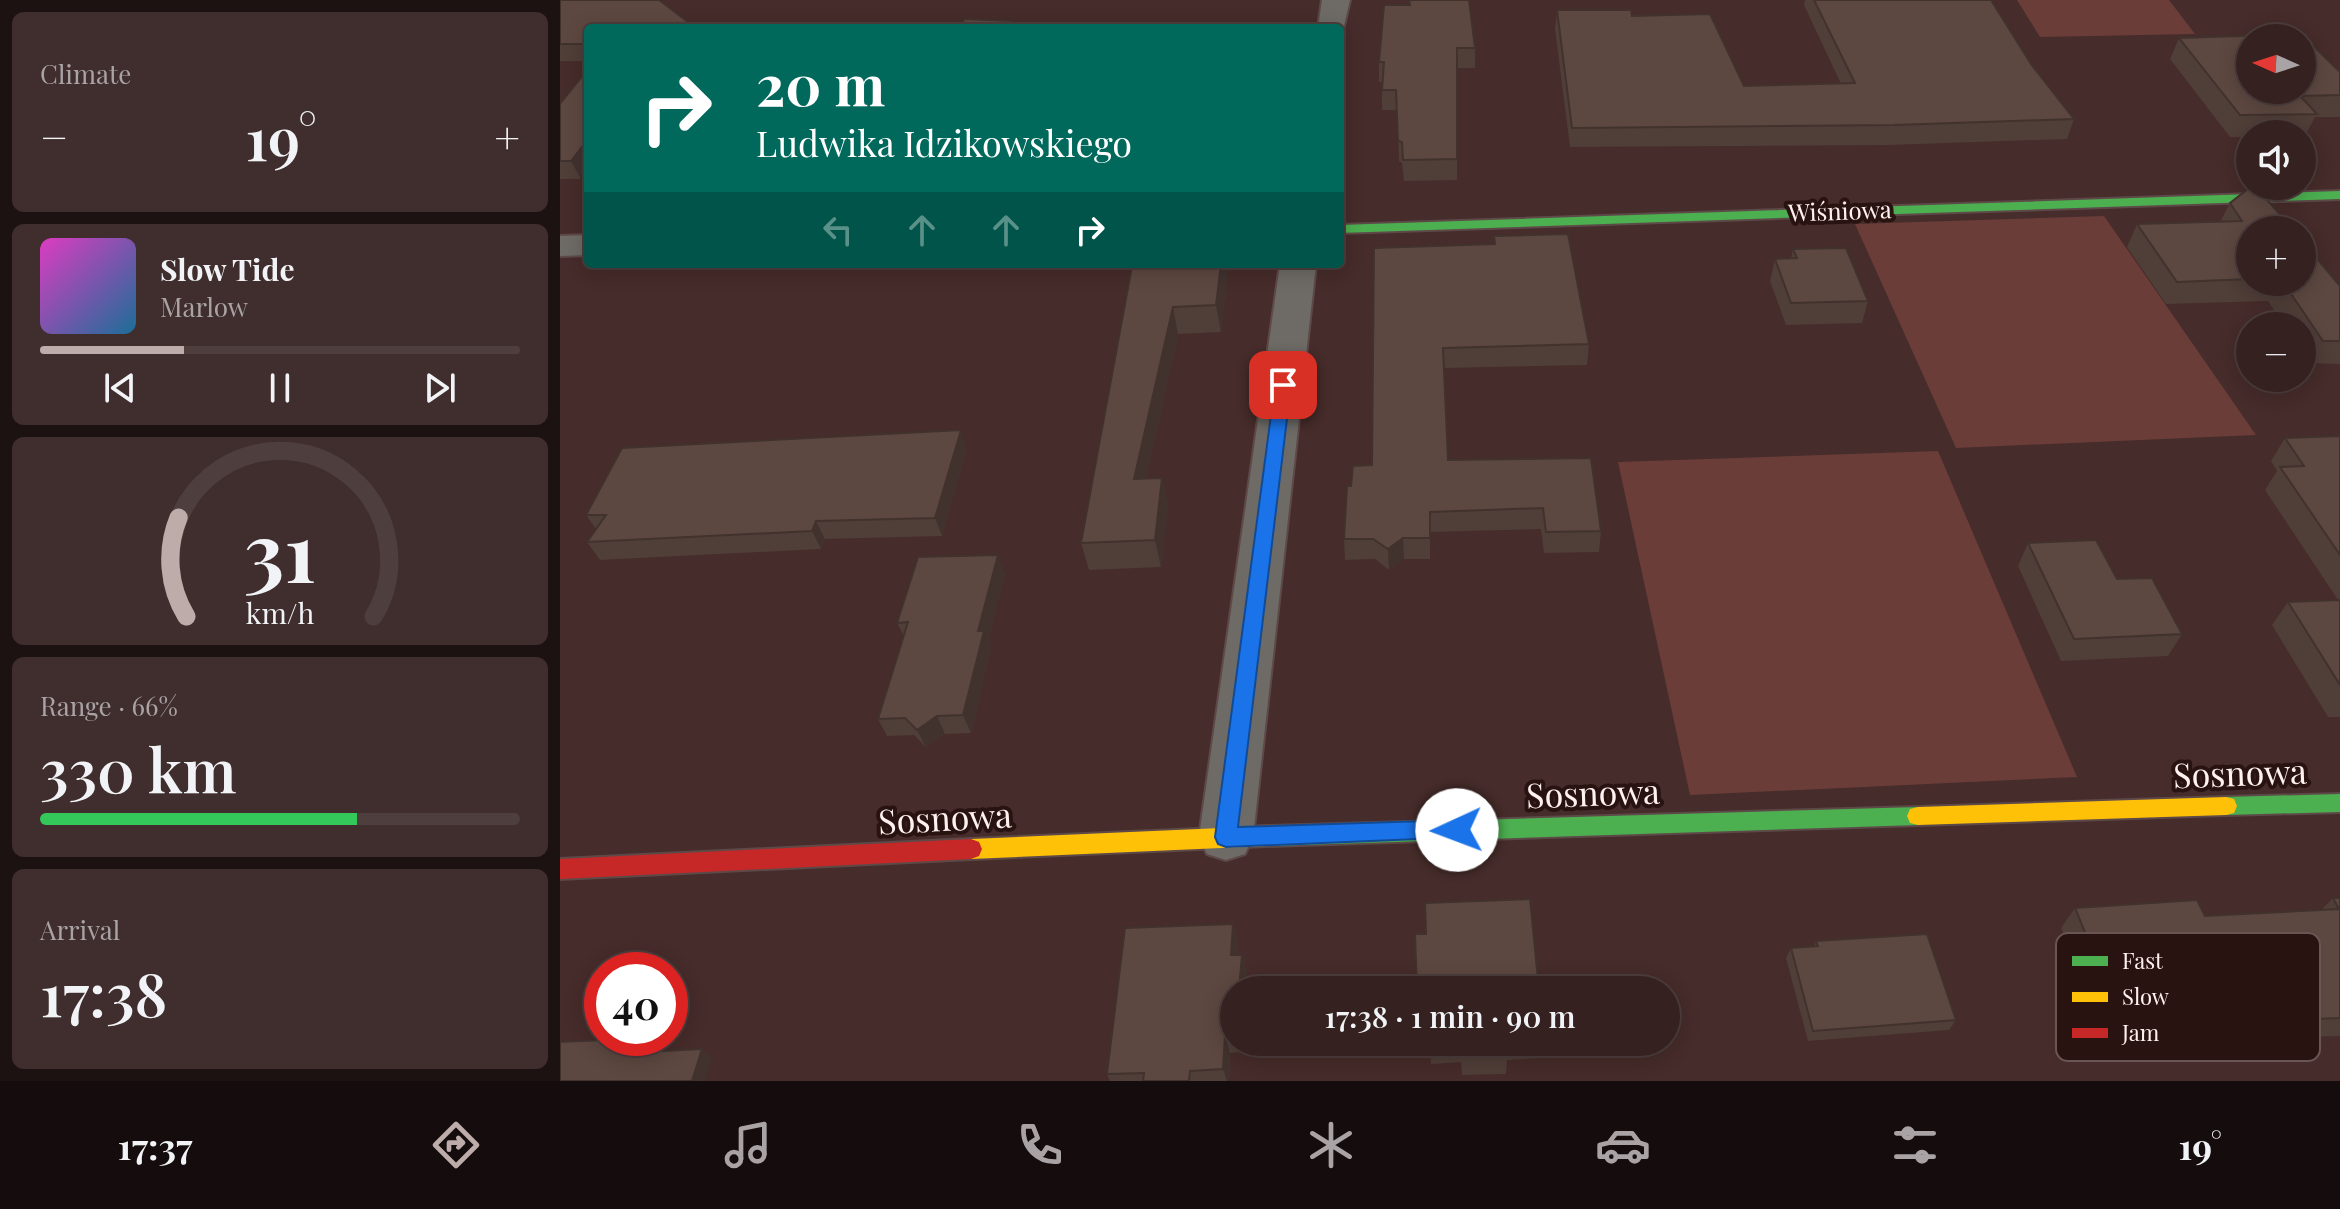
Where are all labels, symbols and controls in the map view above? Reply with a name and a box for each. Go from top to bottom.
north arrow [2236,24,2316,104]
map controls [2236,24,2316,392]
text: 20 m [756,46,885,121]
text: Climate [40,56,131,91]
icon: right [624,56,728,160]
text: 19° [245,96,317,176]
text: − [40,106,68,165]
text: + [494,106,520,165]
text: Ludwika Idzikowskiego [756,118,1132,166]
button: sound [2236,120,2316,200]
street label: Wiśniowa [1787,192,1892,228]
icon: left [816,208,860,252]
icon: ahead [900,208,944,252]
icon: ahead [984,208,1028,252]
icon: right [1068,208,1112,252]
button: + [2236,216,2316,296]
text: Slow Tide [160,249,295,289]
text: Marlow [160,289,248,324]
button: − [2236,312,2316,392]
pin [1249,351,1317,419]
icon: arrive [1261,363,1305,407]
icon: previous [98,366,142,410]
icon: pause [258,366,302,410]
icon: next [418,366,462,410]
text: 31 [244,492,316,603]
text: km/h [246,593,314,631]
text: Range · 66% [40,688,178,723]
text: 330 km [40,728,236,808]
street label: Sosnowa [2172,747,2308,797]
street label: Sosnowa [1525,767,1661,817]
position arrow [1415,788,1499,872]
street label: Sosnowa [877,791,1013,843]
text: Arrival [40,912,120,947]
legend [2056,933,2320,1061]
text: Fast [2122,945,2164,975]
text: 17:38 [40,952,167,1032]
speed limit sign: 40 [584,952,688,1056]
text: Slow [2122,981,2169,1011]
text: 17:38 · 1 min · 90 m [1325,996,1575,1036]
text: Jam [2121,1017,2160,1047]
icon: directions [428,1117,484,1173]
icon: music [720,1117,776,1173]
icon: phone [1012,1117,1068,1173]
icon: climate [1303,1117,1359,1173]
icon: car [1595,1117,1651,1173]
icon: filters [1887,1117,1943,1173]
text: 17:37 [118,1121,192,1169]
text: 19° [2179,1121,2222,1169]

